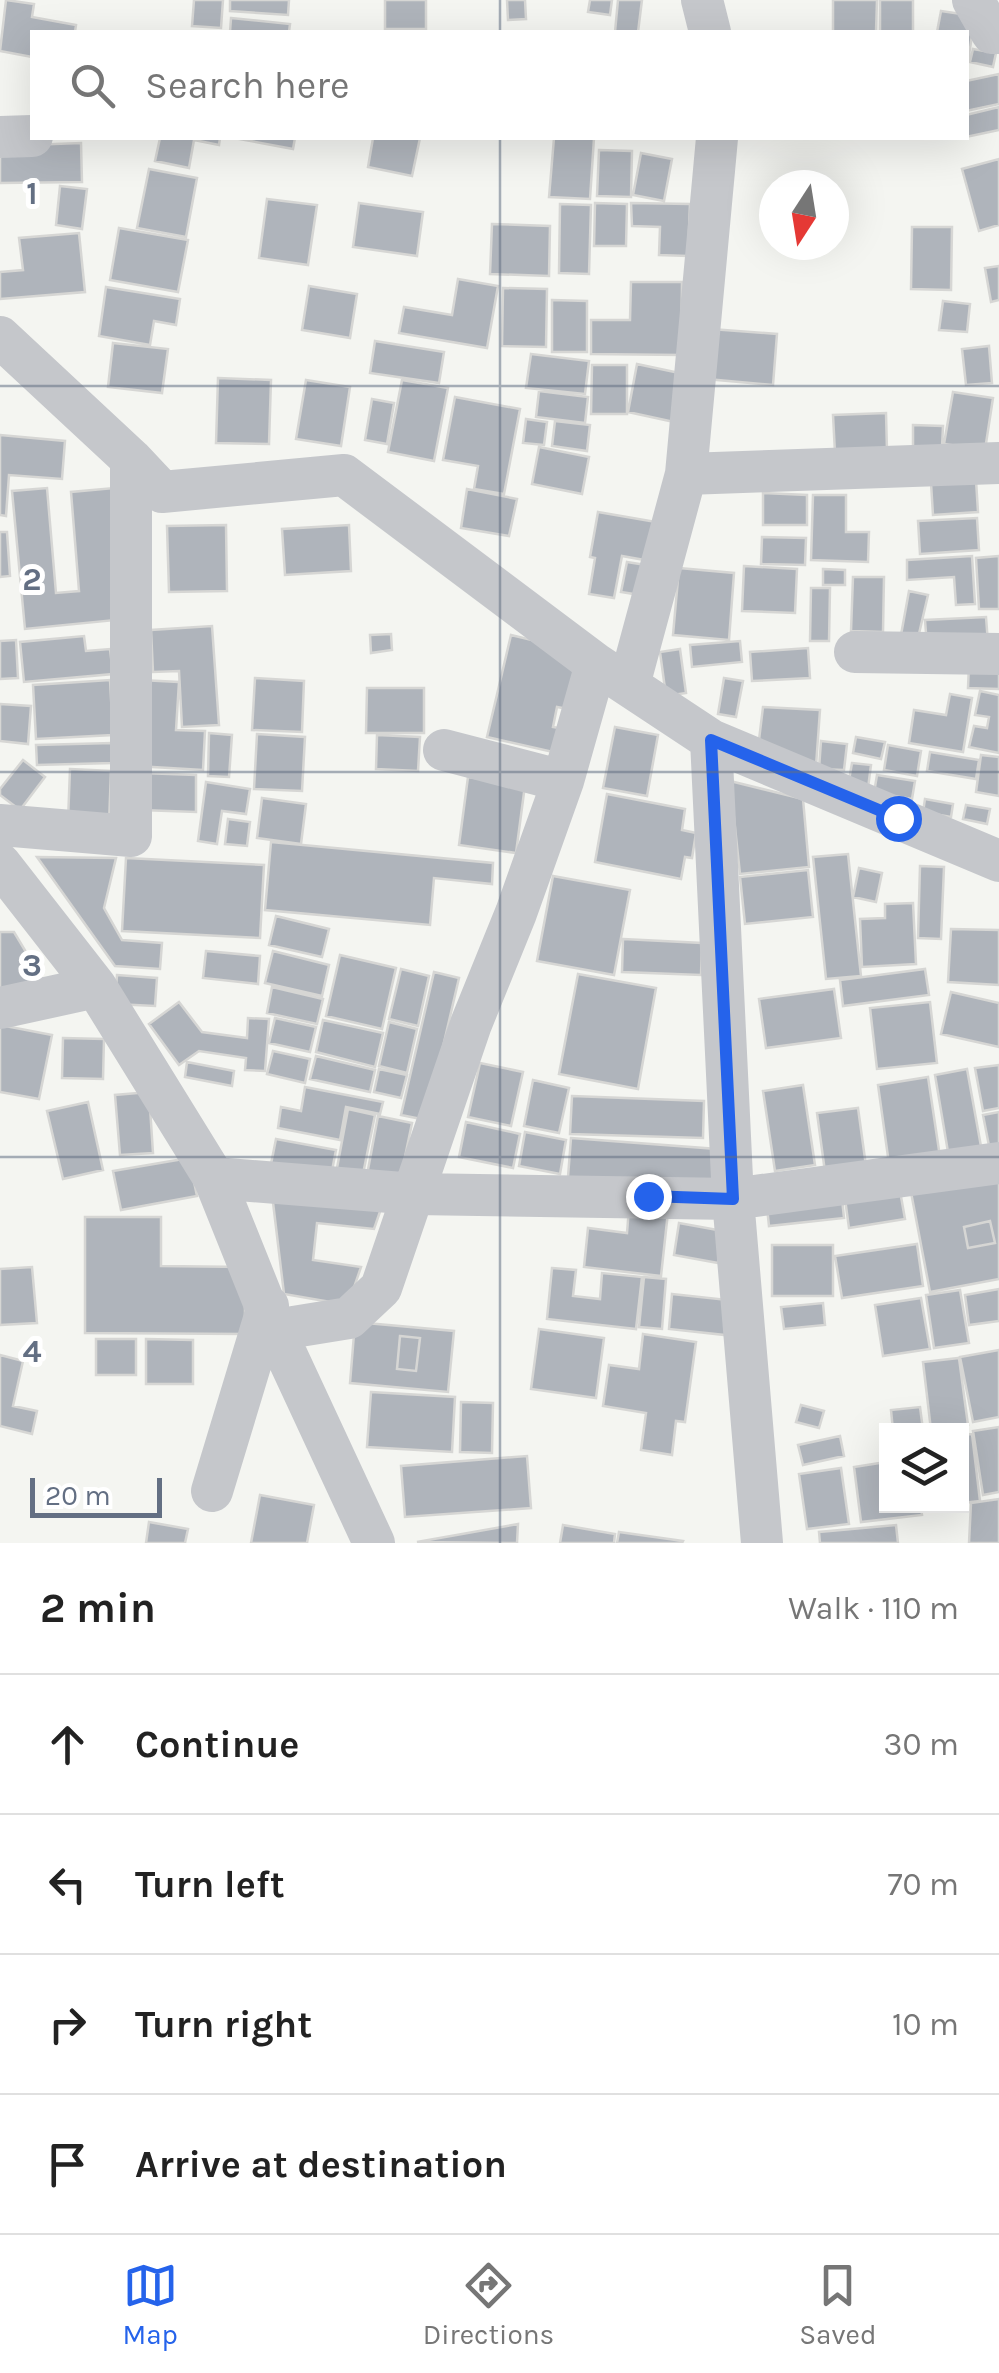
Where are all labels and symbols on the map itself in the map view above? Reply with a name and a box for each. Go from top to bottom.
north arrow [759,170,849,260]
text: 1 [26,175,38,212]
text: 2 [22,561,42,598]
route start [876,796,922,842]
text: 3 [22,947,42,984]
route end [626,1174,672,1220]
text: 4 [22,1333,42,1370]
scale bar [30,1473,162,1518]

